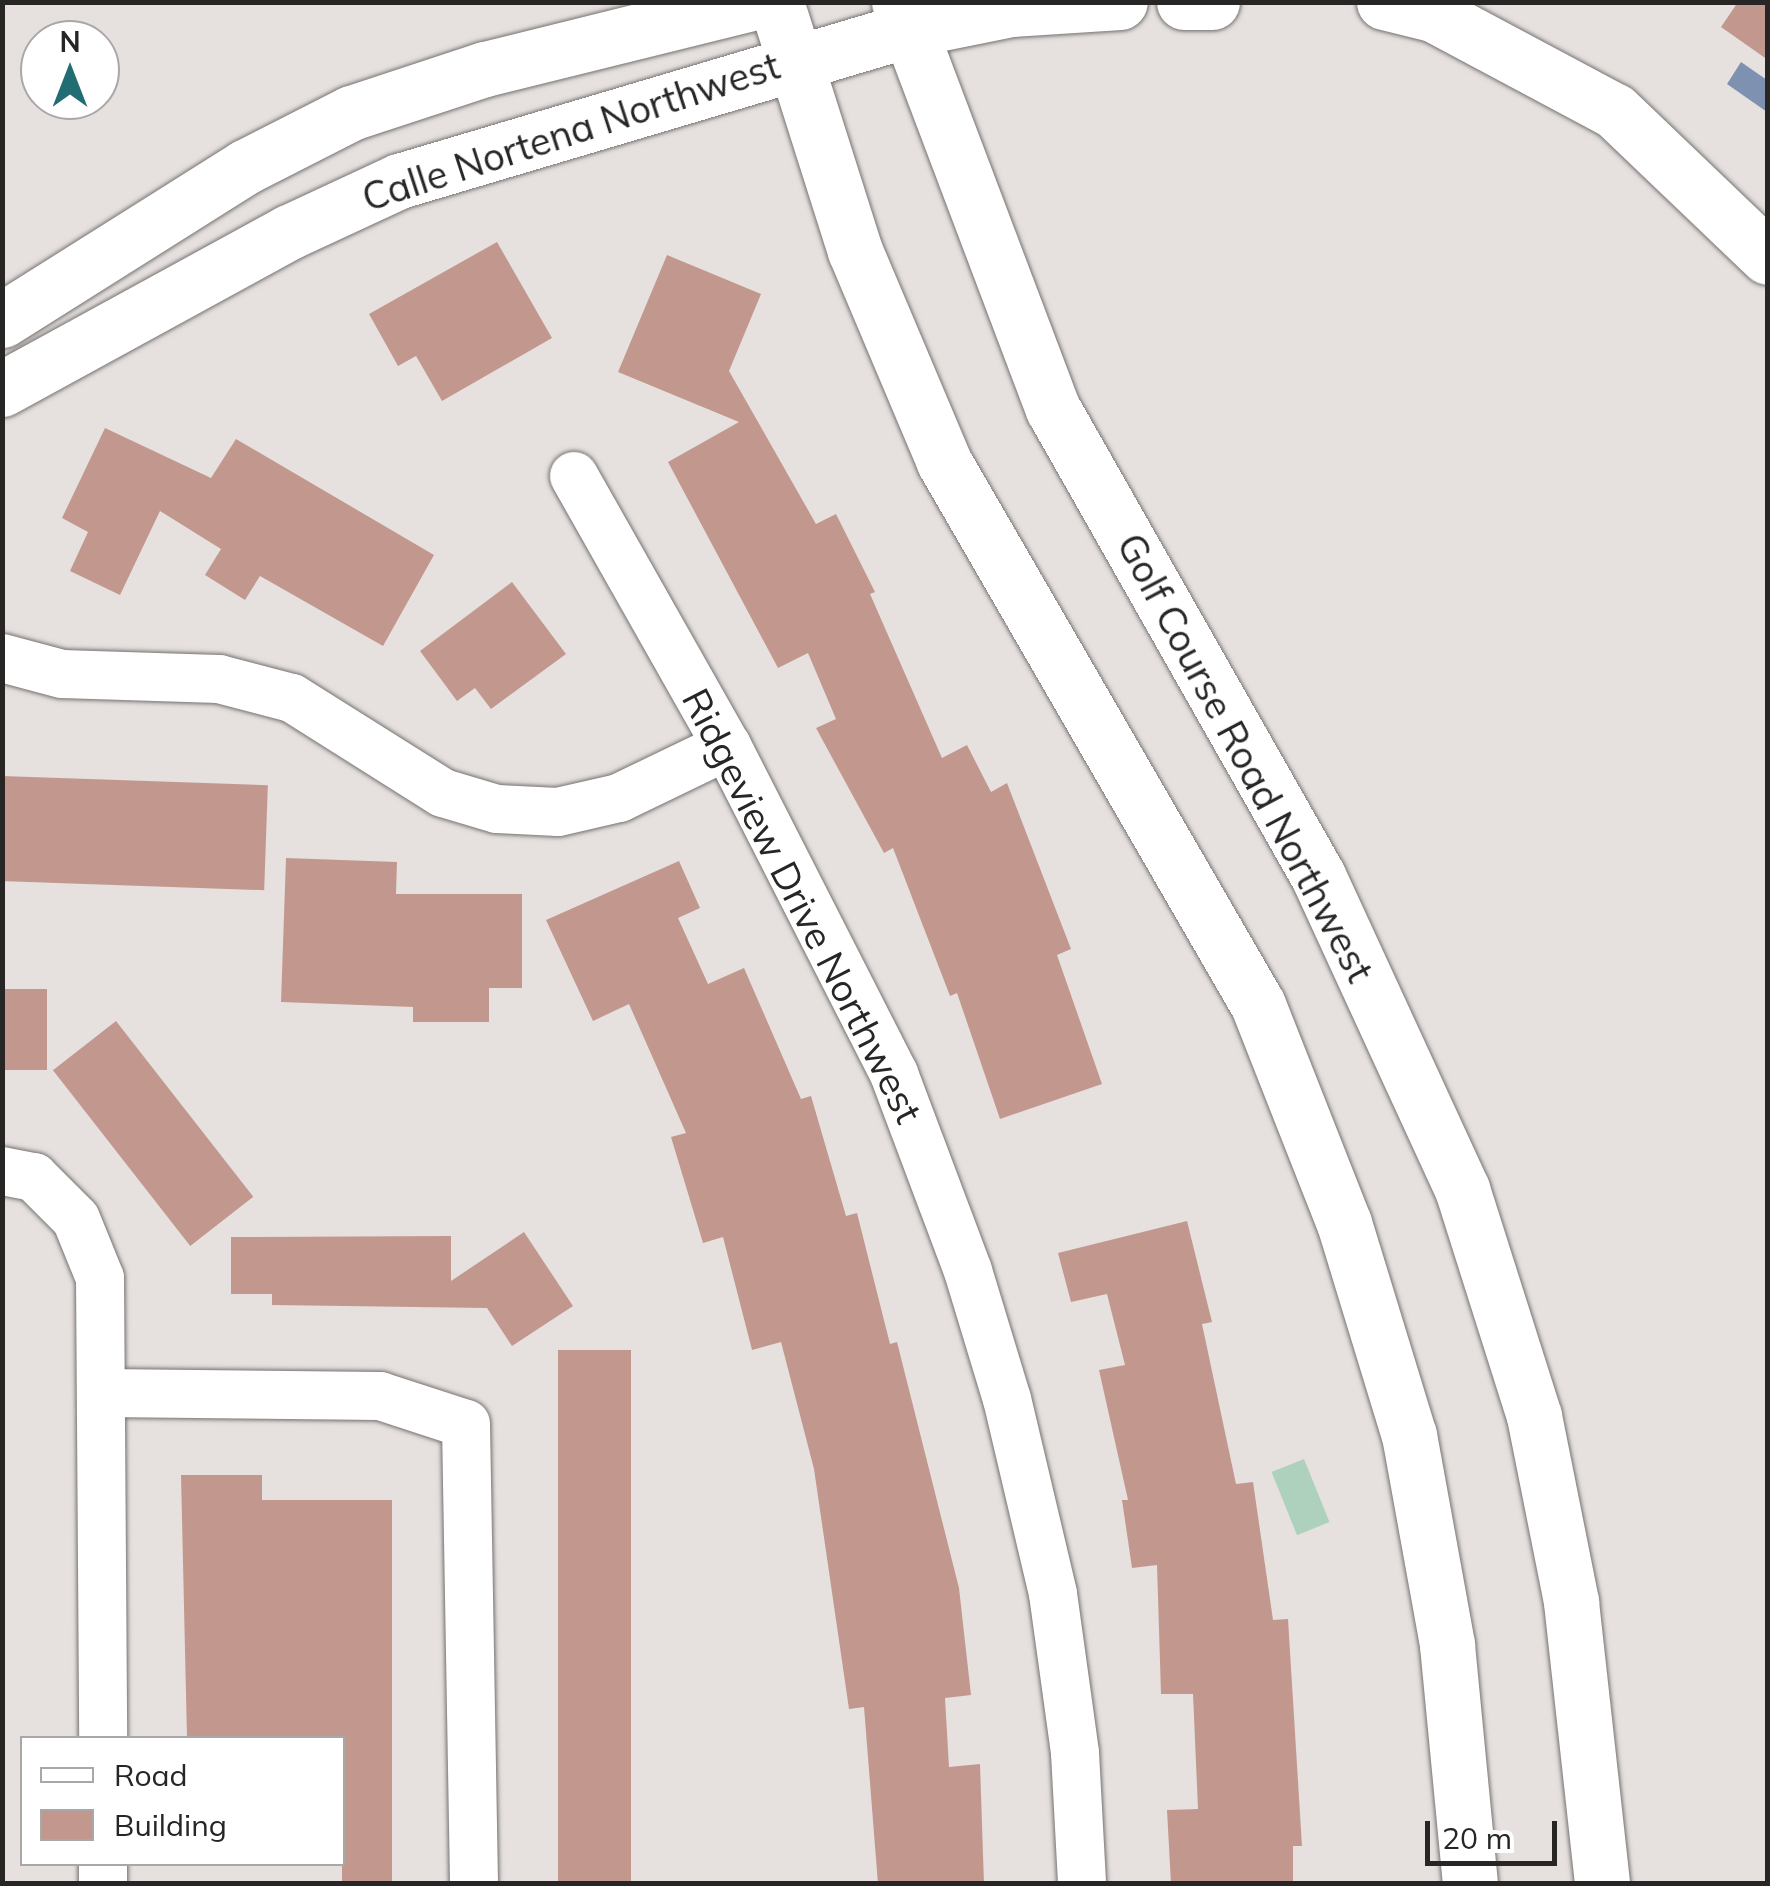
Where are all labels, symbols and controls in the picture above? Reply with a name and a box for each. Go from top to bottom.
north arrow [20,20,120,120]
text: N [59,24,81,59]
street label: Calle Nortena Northwest [357,43,785,221]
street label: Golf Course Road Northwest [1107,526,1383,990]
street label: Ridgeview Drive Northwest [672,681,932,1131]
legend [20,1736,345,1866]
text: Road [114,1756,188,1794]
scale bar [1430,1801,1562,1863]
text: Building [114,1806,227,1844]
text: 20 m [1442,1819,1512,1857]

